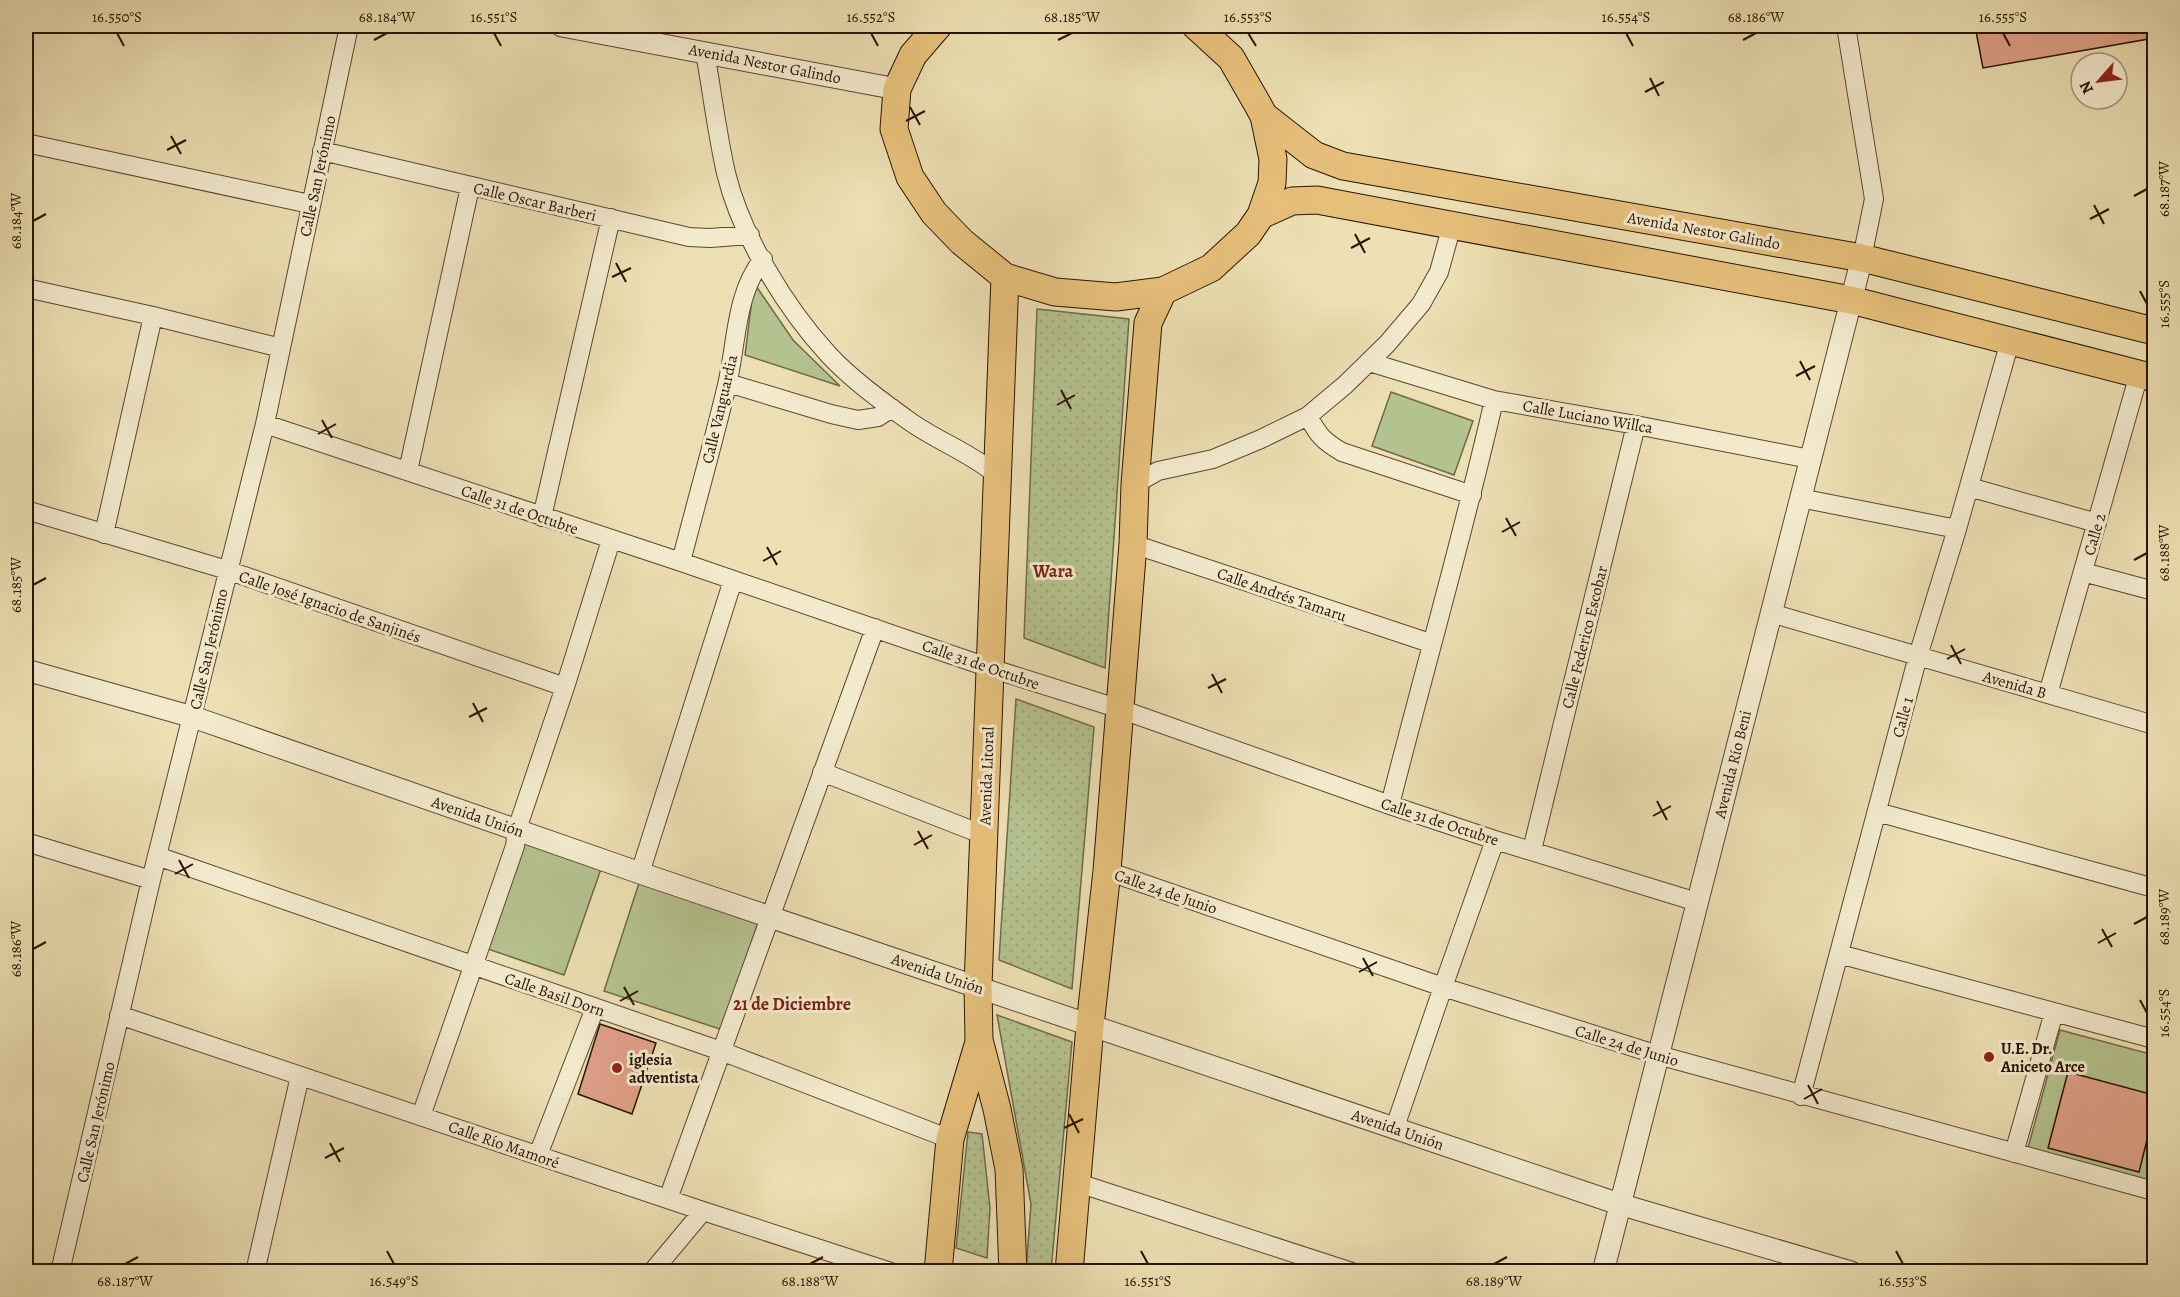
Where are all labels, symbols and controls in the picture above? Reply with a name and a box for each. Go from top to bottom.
text: 16.550°S [92,7,142,27]
text: 68.184°W [359,7,415,27]
text: 16.551°S [470,7,518,27]
text: 16.552°S [846,7,896,27]
text: 68.185°W [1044,7,1100,27]
text: 16.553°S [1224,7,1272,27]
text: 16.554°S [1602,7,1650,27]
text: 68.186°W [1728,7,1784,27]
text: 16.555°S [1979,7,2027,27]
street label: Avenida Nestor Galindo [686,38,843,90]
north arrow [2069,51,2129,111]
text: N [2074,77,2099,98]
street label: Calle San Jerónimo [294,114,342,239]
text: 68.187°W [2154,161,2174,217]
street label: Calle Oscar Barberi [471,177,598,227]
text: 68.184°W [6,193,26,249]
street label: Avenida Nestor Galindo [1625,207,1782,255]
text: 16.555°S [2154,280,2174,328]
street label: Calle Vanguardia [697,352,743,466]
street label: Calle Luciano Willca [1521,395,1655,439]
street label: Calle 31 de Octubre [458,480,581,540]
street label: Calle 2 [2078,510,2112,558]
text: 68.188°W [2154,525,2174,581]
text: 68.185°W [6,557,26,613]
district label: Wara [1032,559,1074,583]
street label: Calle Andrés Tamaru [1214,562,1350,628]
street label: Calle Federico Escobar [1557,564,1613,711]
street label: Calle José Ignacio de Sanjinés [236,565,424,648]
street label: Calle San Jerónimo [184,587,234,712]
street label: Calle 31 de Octubre [919,635,1042,695]
street label: Avenida B [1979,665,2049,705]
street label: Calle 1 [1887,694,1919,740]
street label: Avenida Río Beni [1709,708,1757,822]
street label: Avenida Litoral [974,726,1000,827]
street label: Avenida Unión [428,791,527,843]
street label: Calle 31 de Octubre [1378,792,1502,851]
street label: Calle 24 de Junio [1111,864,1220,920]
text: 68.189°W [2154,889,2174,945]
text: 68.186°W [6,921,26,977]
street label: Avenida Unión [888,948,987,1000]
street label: Calle Basil Dorn [502,967,608,1022]
text: 16.554°S [2154,989,2174,1037]
district label: 21 de Diciembre [733,992,851,1016]
street label: Calle 24 de Junio [1572,1020,1681,1072]
place label: U.E. Dr. Aniceto Arce [2000,1038,2085,1078]
place label: iglesia adventista [629,1049,699,1089]
marker: U.E. Dr. Aniceto Arce [1982,1050,1996,1064]
street label: Calle San Jerónimo [71,1060,121,1185]
marker: iglesia adventista [610,1061,624,1075]
street label: Avenida Unión [1348,1104,1447,1156]
street label: Calle Río Mamoré [445,1116,562,1174]
text: 68.187°W [97,1271,153,1291]
text: 16.549°S [369,1271,419,1291]
text: 68.188°W [782,1271,838,1291]
text: 16.551°S [1124,1271,1172,1291]
text: 68.189°W [1466,1271,1522,1291]
text: 16.553°S [1879,1271,1927,1291]

